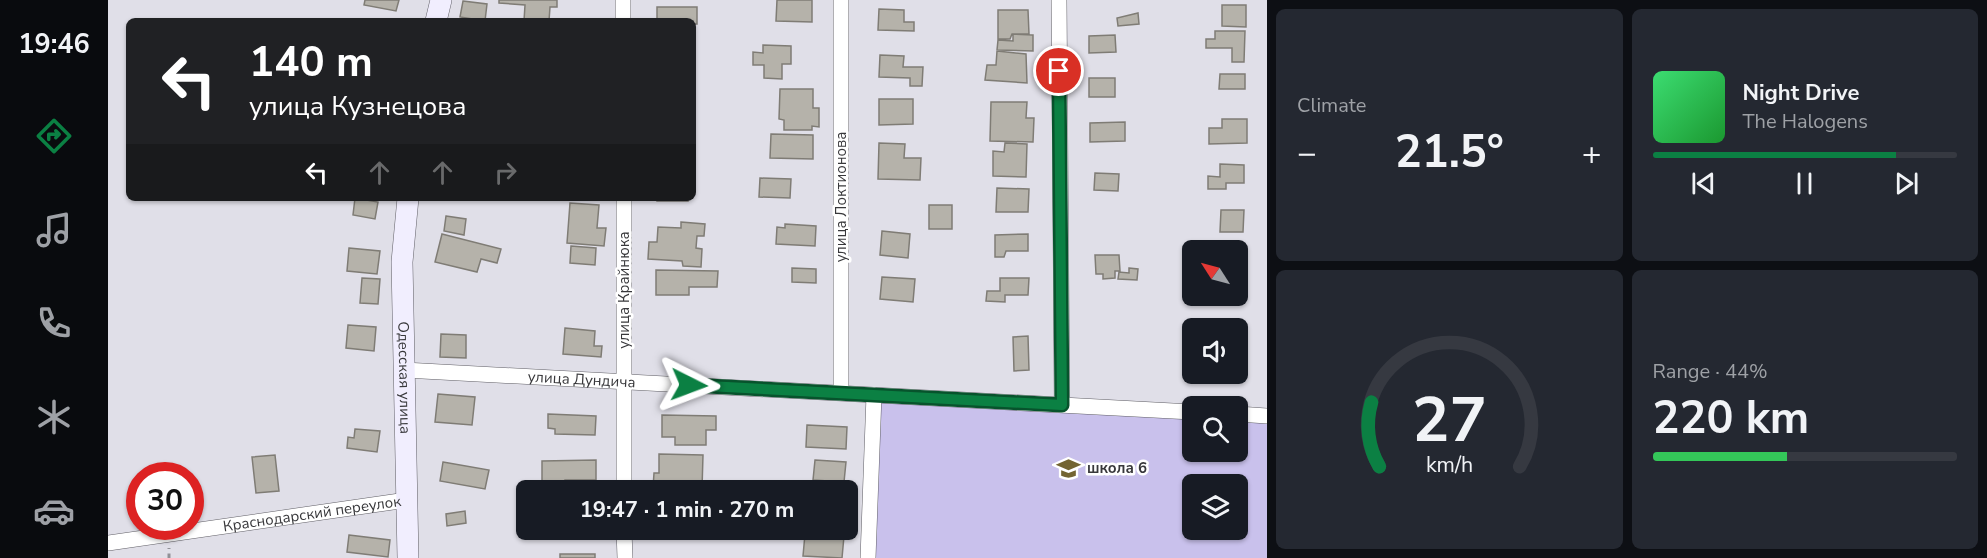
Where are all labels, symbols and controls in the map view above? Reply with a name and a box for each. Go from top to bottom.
text: 19:46 [18,26,90,63]
text: 140 m [249,34,373,91]
icon: left [150,42,228,120]
pin [1033,45,1084,96]
icon: arrive [1042,54,1075,87]
text: Night Drive [1743,78,1859,108]
text: улица Кузнецова [249,88,467,125]
text: Climate [1297,92,1366,119]
text: The Halogens [1743,108,1868,135]
icon: directions [33,115,75,157]
text: 21.5° [1395,122,1504,183]
text: − [1297,131,1317,176]
text: + [1582,131,1602,176]
street label: улица Локтионова [831,132,851,262]
icon: left [300,156,333,189]
icon: ahead [363,156,396,189]
icon: ahead [426,156,459,189]
icon: right [489,156,522,189]
icon: previous [1687,167,1720,200]
icon: pause [1788,167,1821,200]
icon: next [1890,167,1923,200]
icon: music [33,209,75,251]
street label: улица Крайнюка [614,231,634,349]
north arrow [1182,240,1248,306]
map controls [1182,240,1248,540]
icon: phone [33,302,75,344]
button: sound [1182,318,1248,384]
street label: Одесская улица [393,321,415,434]
position arrow [657,353,721,417]
text: Range · 44% [1653,358,1768,385]
street label: улица Дундича [527,367,636,392]
text: 27 [1412,378,1487,463]
text: 220 km [1653,388,1809,449]
icon: climate [33,396,75,438]
button: search [1182,396,1248,462]
text: km/h [1426,450,1473,480]
school or university icon: школа 6 [1056,455,1082,481]
place label: школа 6 [1087,458,1147,478]
speed limit sign: 30 [126,462,204,540]
button: layers [1182,474,1248,540]
icon: car [33,490,75,532]
street label: Краснодарский переулок [222,491,402,536]
text: 19:47 · 1 min · 270 m [580,495,794,525]

